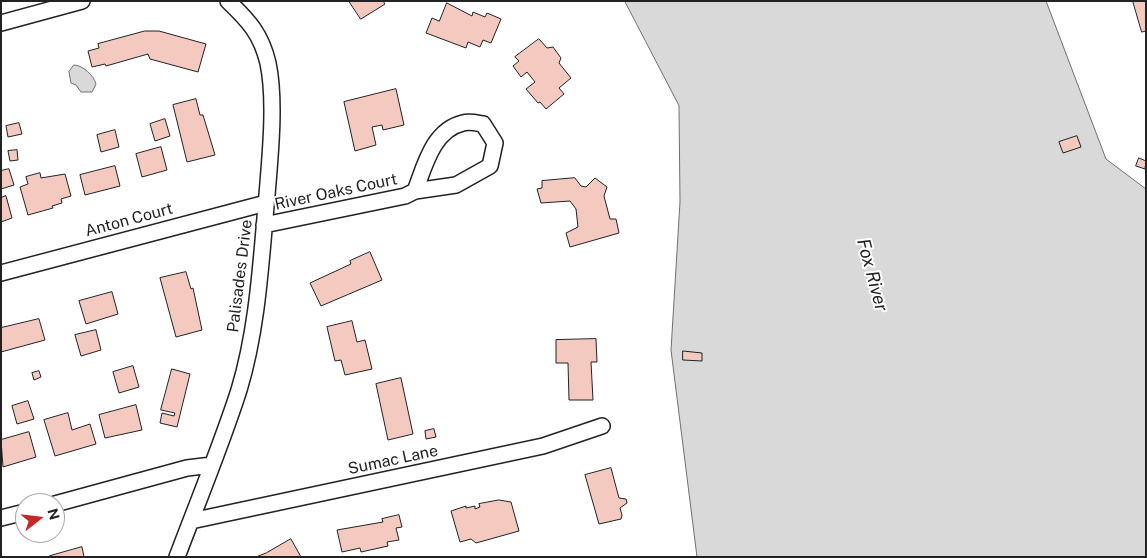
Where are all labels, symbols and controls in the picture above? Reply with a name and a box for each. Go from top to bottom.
street label: River Oaks Court [273,170,399,214]
street label: Anton Court [83,199,175,241]
street label: Palisades Drive [224,219,256,333]
water label: Fox River [852,236,892,314]
street label: Sumac Lane [346,441,440,479]
north arrow [15,493,65,543]
text: N [44,507,63,522]

